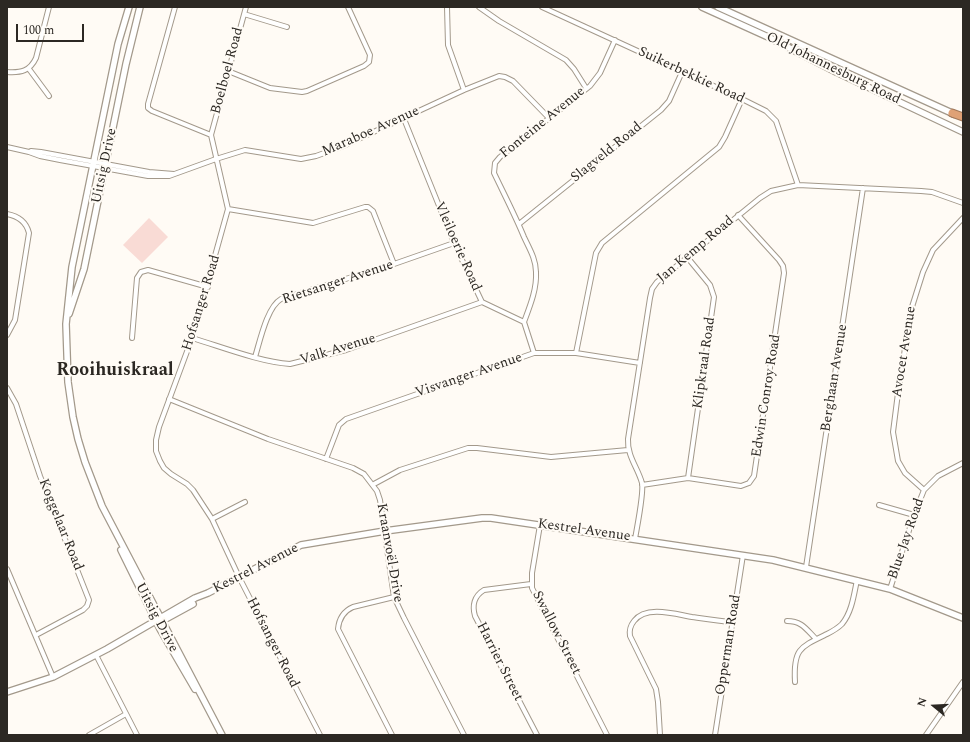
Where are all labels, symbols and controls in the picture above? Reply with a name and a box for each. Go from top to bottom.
scale bar [18,16,86,42]
text: 100 m [23,21,54,40]
street label: Boelboel Road [208,26,248,116]
street label: Old Johannesburg Road [763,29,903,109]
street label: Suikerbekkie Road [635,44,747,108]
street label: Fonteine Avenue [497,84,589,162]
street label: Maraboe Avenue [320,103,422,161]
street label: Slagveld Road [568,119,646,187]
street label: Uitsig Drive [89,127,121,205]
street label: Vleiloerie Road [430,200,484,294]
street label: Jan Kemp Road [654,213,738,287]
street label: Hofsanger Road [179,253,225,353]
street label: Rietsanger Avenue [280,257,396,309]
street label: Avocet Avenue [889,305,921,399]
street label: Klipkraal Road [690,316,720,410]
street label: Berghaan Avenue [818,323,852,433]
street label: Valk Avenue [298,331,378,369]
street label: Edwin Conroy Road [749,333,785,459]
street label: Visvanger Avenue [413,350,525,402]
district label: Rooihuiskraal [56,360,174,382]
street label: Koggelaar Road [34,477,86,573]
street label: Blue Jay Road [885,496,929,582]
street label: Kraanvoël Drive [372,502,406,604]
street label: Kestrel Avenue [536,516,632,546]
street label: Kestrel Avenue [210,540,302,598]
street label: Uitsig Drive [131,580,181,656]
street label: Swallow Street [528,588,584,678]
street label: Opperman Road [713,594,745,696]
street label: Hofsanger Road [242,595,302,691]
street label: Harrier Street [472,620,526,704]
north arrow [914,686,954,726]
text: N [913,695,932,709]

